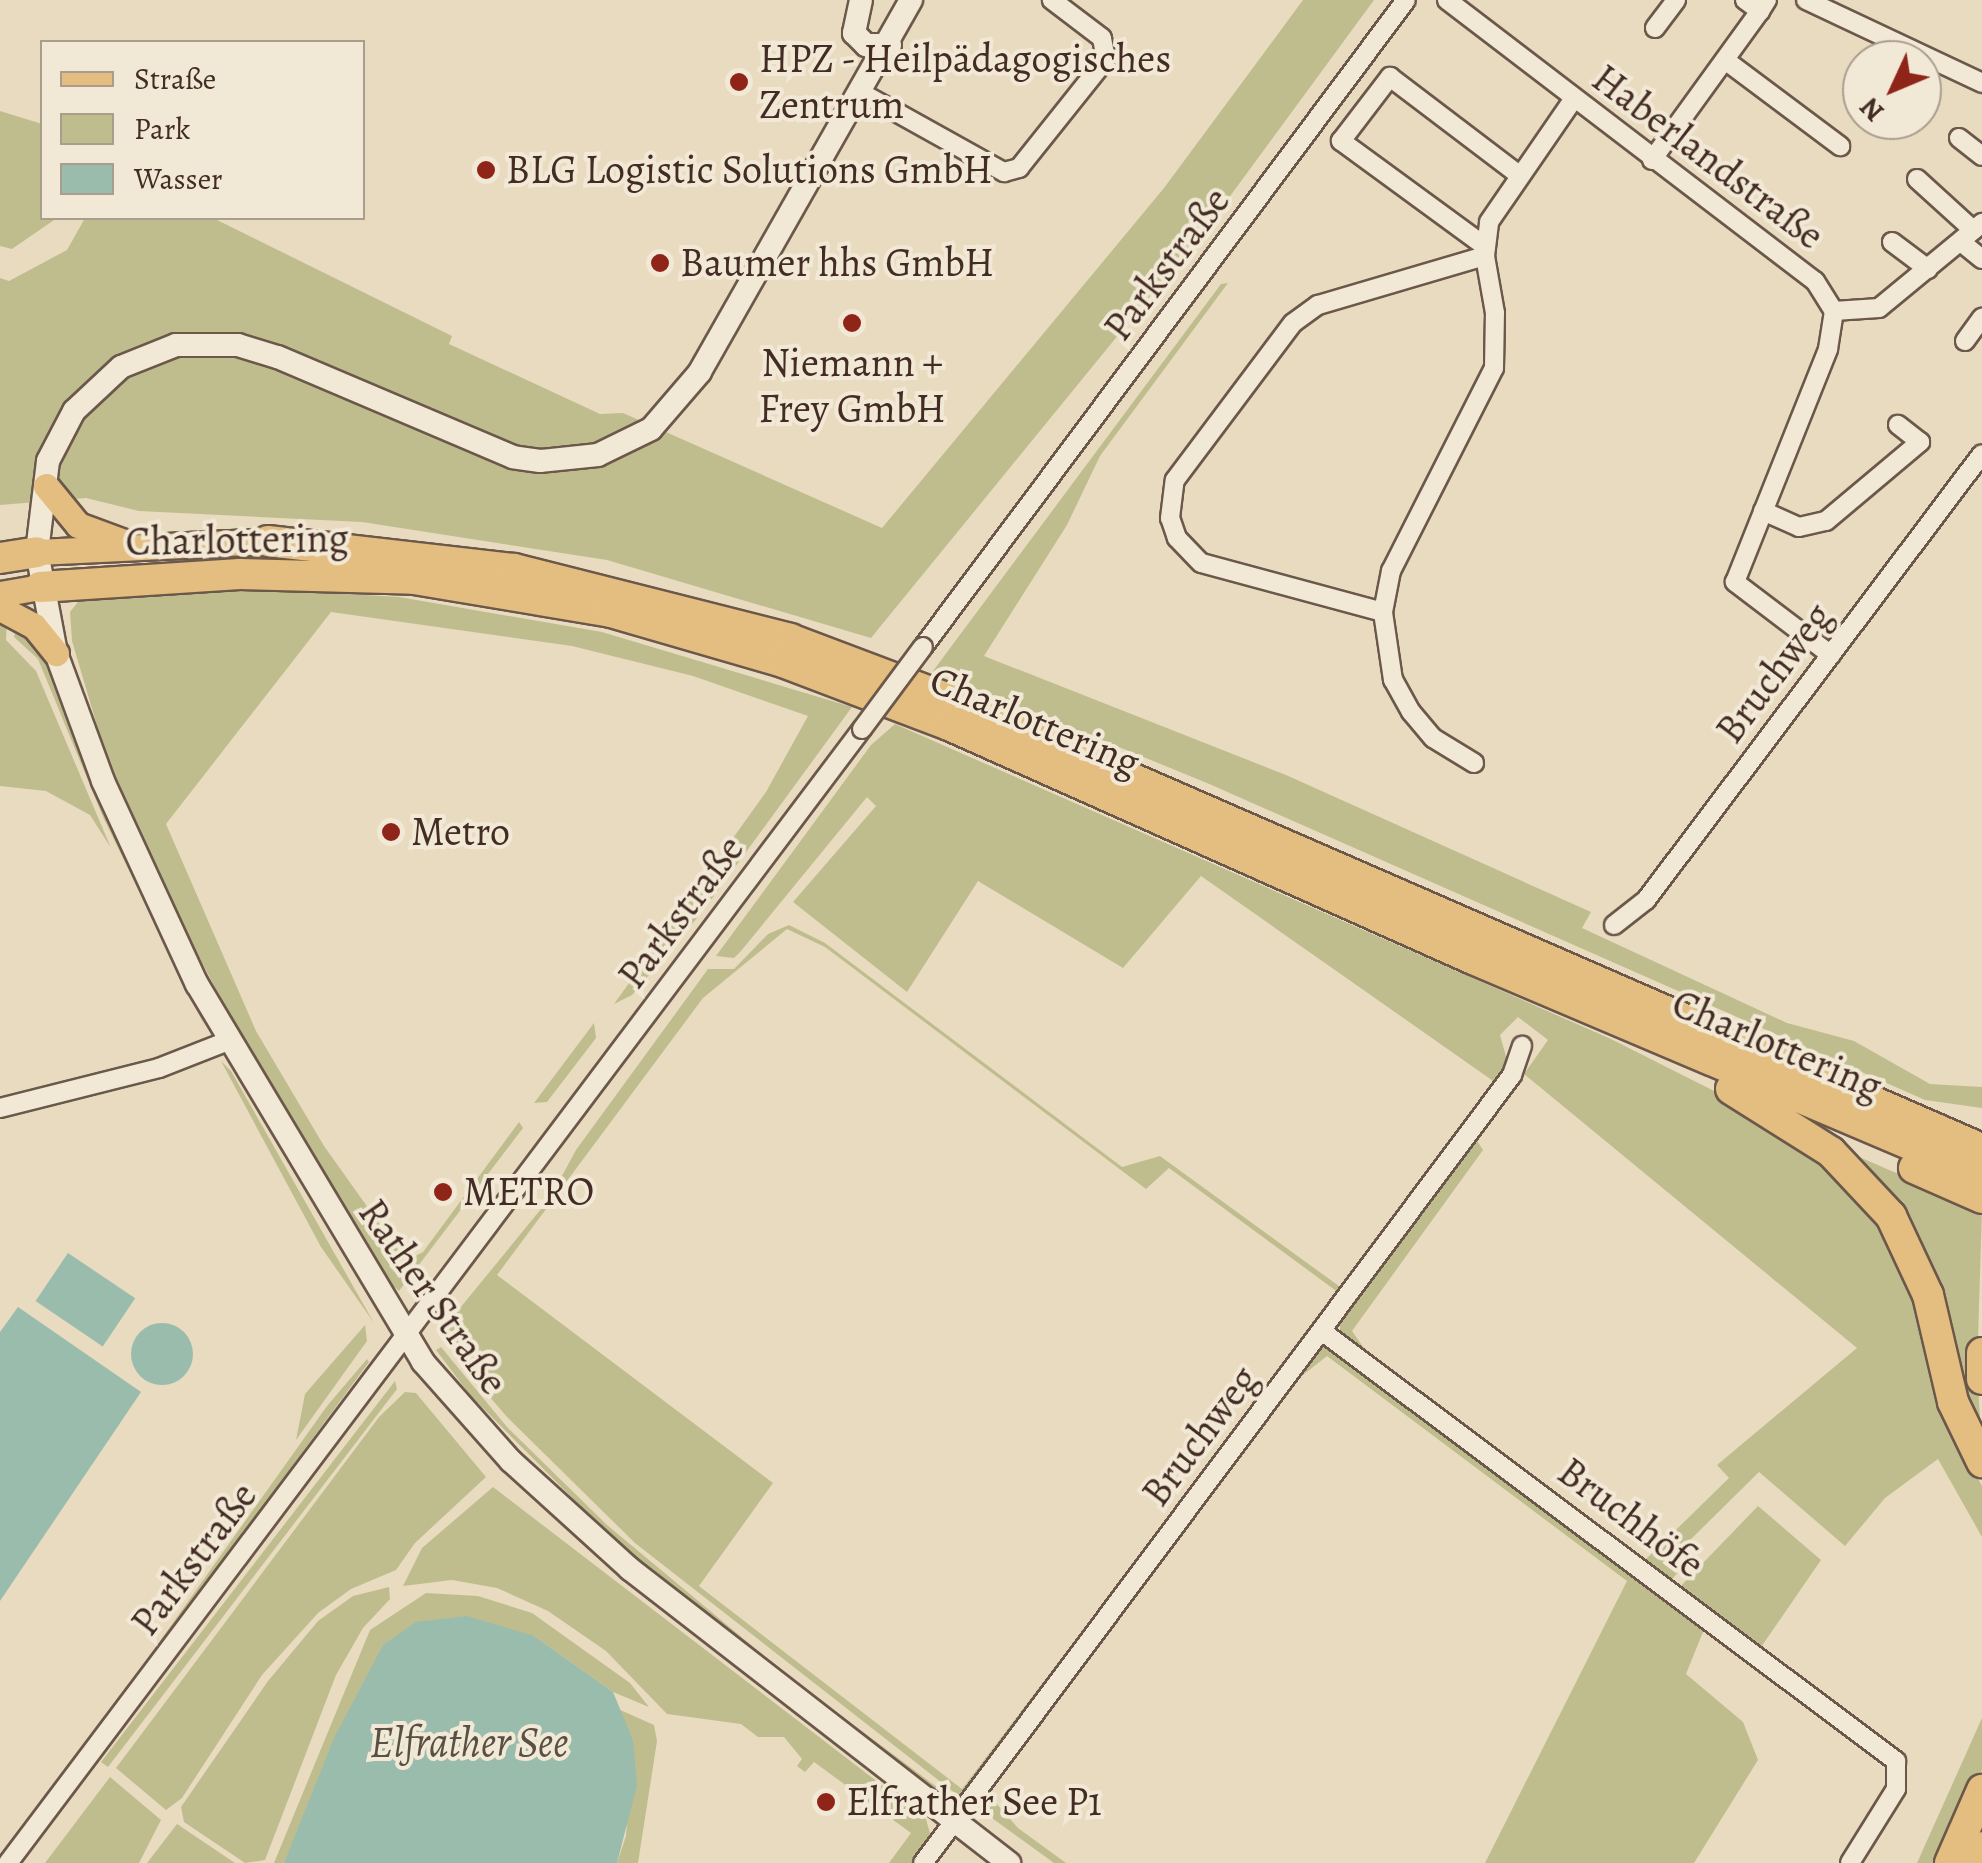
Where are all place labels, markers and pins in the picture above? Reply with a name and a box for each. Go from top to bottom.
place label: HPZ - Heilpädagogisches Zentrum [759,35,1173,129]
marker: HPZ - Heilpädagogisches Zentrum [728,71,750,93]
place label: BLG Logistic Solutions GmbH [506,146,993,194]
marker: BLG Logistic Solutions GmbH [475,159,497,181]
place label: Baumer hhs GmbH [680,239,994,287]
marker: Baumer hhs GmbH [649,252,671,274]
marker: Niemann + Frey GmbH [841,312,863,334]
place label: Niemann + Frey GmbH [758,339,946,433]
place label: Metro [411,808,510,856]
marker: Metro [380,821,402,843]
place label: METRO [463,1168,594,1216]
marker: METRO [432,1181,454,1203]
place label: Elfrather See P1 [846,1778,1102,1826]
marker: Elfrather See P1 [815,1791,837,1813]

